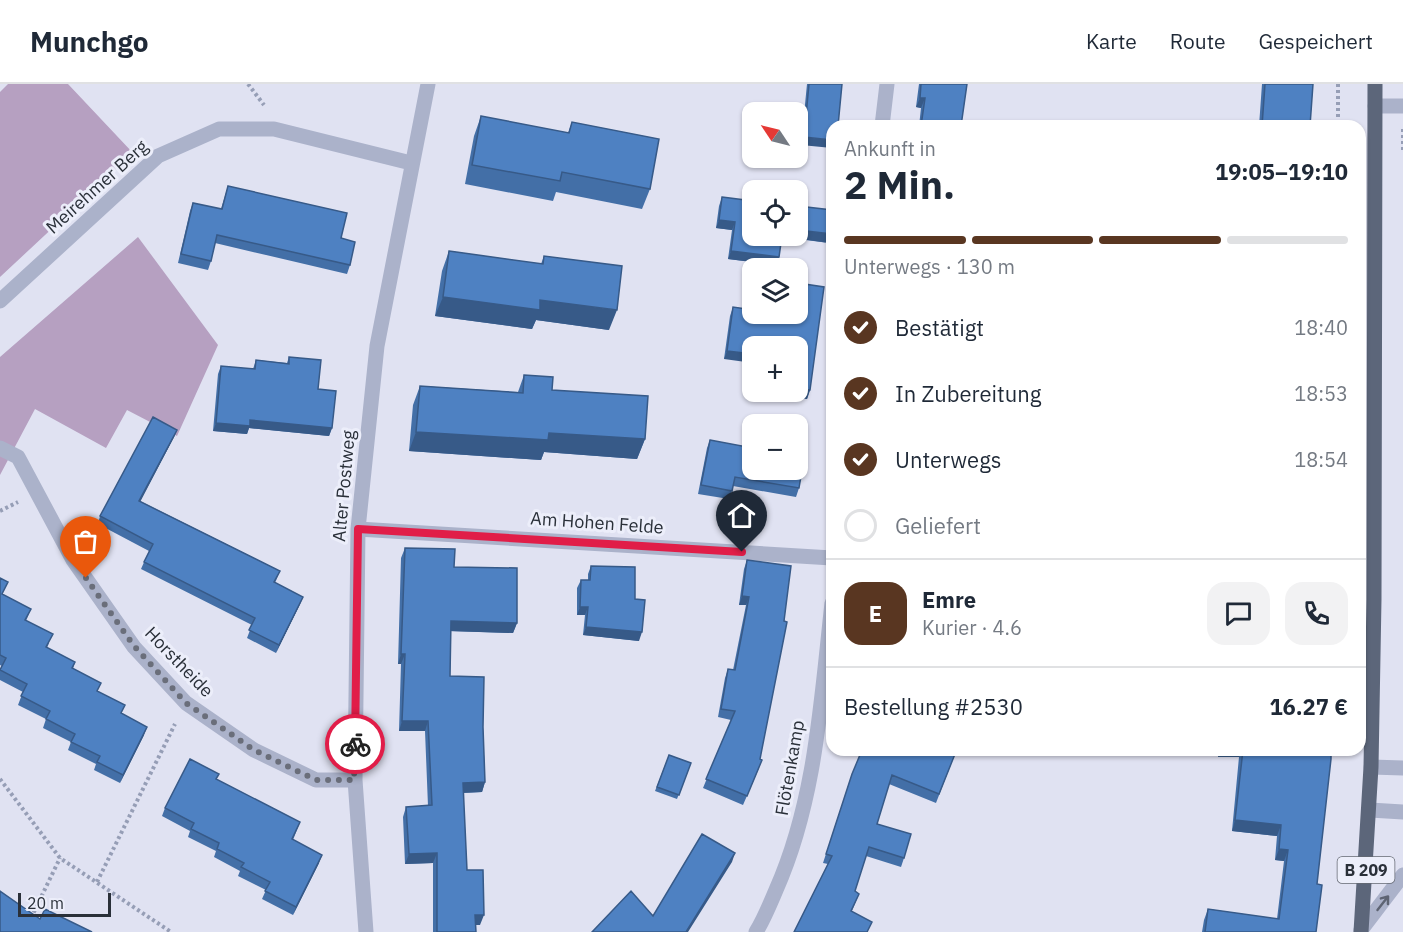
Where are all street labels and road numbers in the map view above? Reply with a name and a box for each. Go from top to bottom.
street label: Meirehmer Berg [41,134,153,238]
street label: Alter Postweg [327,429,360,543]
street label: Am Hohen Felde [530,506,665,539]
street label: Horstheide [140,622,219,702]
street label: Flötenkamp [770,718,809,817]
road number: B 209 [1338,857,1394,883]

